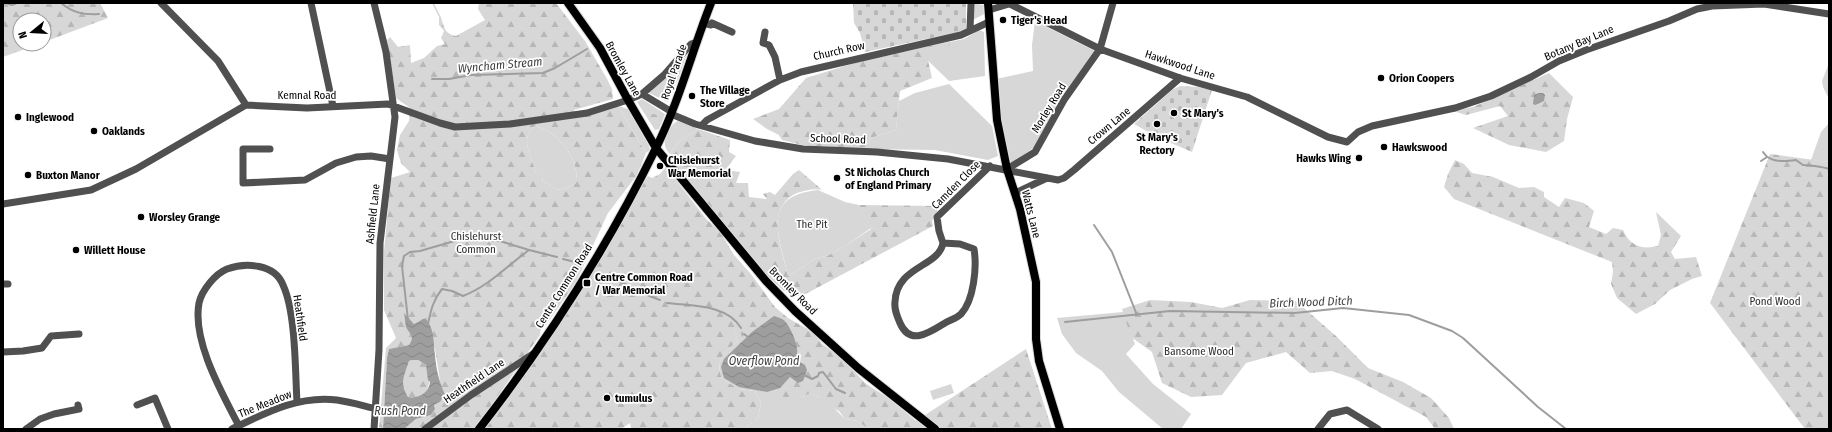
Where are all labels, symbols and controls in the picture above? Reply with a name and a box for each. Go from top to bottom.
north arrow [12,12,52,52]
place label: Tiger's Head [1011,14,1067,27]
marker: Tiger's Head [998,15,1008,25]
street label: Botany Bay Lane [1542,23,1616,63]
text: N [16,30,30,40]
street label: Bromley Lane [603,39,643,99]
street label: Church Row [812,39,866,63]
street label: Royal Parade [658,43,690,101]
street label: Hawkwood Lane [1143,48,1217,82]
water label: Wyncham Stream [457,54,543,76]
place label: Orion Coopers [1389,72,1454,85]
marker: Orion Coopers [1376,73,1386,83]
street label: Morley Road [1029,81,1069,135]
place label: The Village Store [700,84,750,110]
street label: Kemnal Road [278,89,336,102]
marker: The Village Store [687,91,697,101]
street label: Crown Lane [1085,104,1133,148]
place label: St Mary's [1182,107,1224,120]
marker: St Mary's [1169,108,1179,118]
place label: Inglewood [26,111,74,124]
marker: Inglewood [13,112,23,122]
marker: St Mary's Rectory [1152,119,1162,129]
place label: Oaklands [102,125,145,138]
marker: Oaklands [89,126,99,136]
place label: St Mary's Rectory [1136,131,1178,157]
street label: School Road [810,132,866,146]
place label: Hawkswood [1392,141,1447,154]
marker: Hawkswood [1379,142,1389,152]
place label: Hawks Wing [1296,152,1352,165]
marker: Hawks Wing [1354,153,1364,163]
place label: Chislehurst War Memorial [668,154,732,180]
street label: Camden Close [929,158,983,212]
marker: Chislehurst War Memorial [655,161,665,171]
place label: St Nicholas Church of England Primary [845,166,932,192]
place label: Buxton Manor [36,169,101,182]
marker: Buxton Manor [23,170,33,180]
marker: St Nicholas Church of England Primary [832,173,842,183]
street label: Ashfield Lane [363,183,383,245]
street label: Watts Lane [1019,189,1043,239]
place label: Worsley Grange [149,211,221,224]
marker: Worsley Grange [136,212,146,222]
park label: The Pit [796,218,828,231]
park label: Chislehurst Common [451,230,502,256]
street label: Centre Common Road [533,242,595,330]
place label: Willett House [84,244,146,257]
marker: Willett House [71,245,81,255]
street label: Bromley Road [766,264,820,318]
place label: Centre Common Road / War Memorial [595,271,693,297]
marker: Centre Common Road / War Memorial [582,278,592,288]
street label: Heathfield [290,294,310,342]
water label: Birch Wood Ditch [1269,294,1353,310]
park label: Pond Wood [1749,295,1801,308]
park label: Bansome Wood [1164,345,1234,358]
water label: Overflow Pond [729,354,800,368]
street label: Heathfield Lane [441,356,507,406]
street label: The Meadow [236,387,294,421]
place label: tumulus [615,392,652,405]
marker: tumulus [602,393,612,403]
water label: Rush Pond [374,404,426,418]

